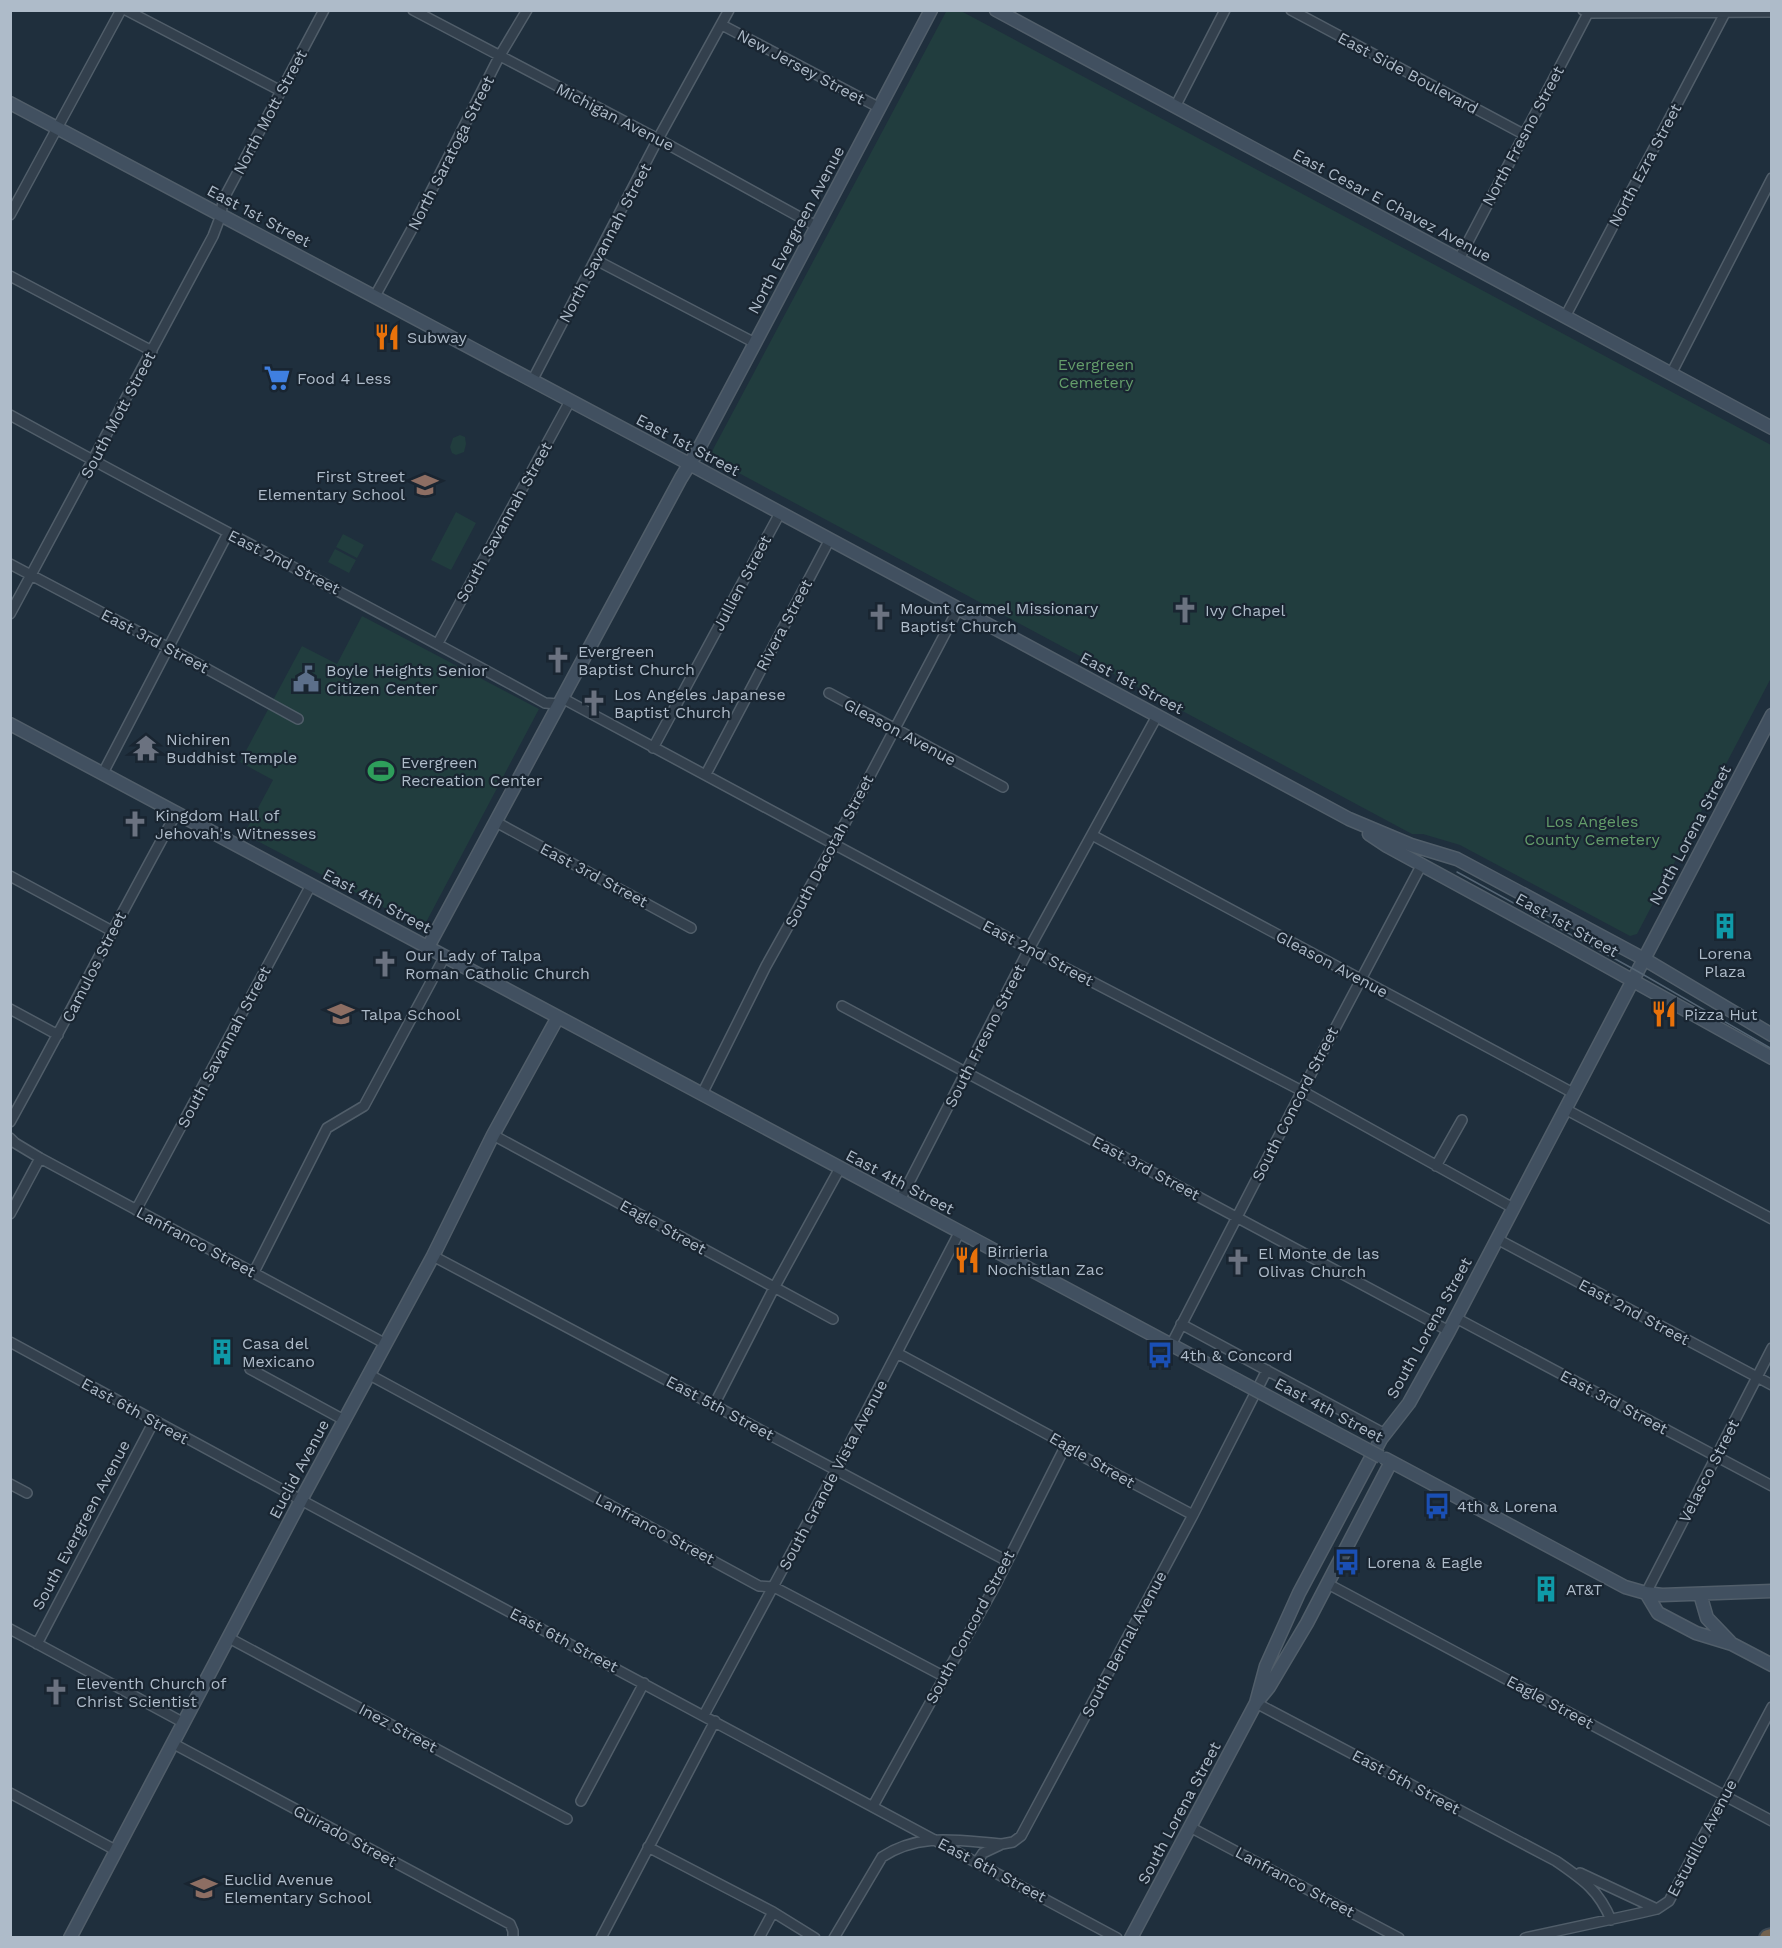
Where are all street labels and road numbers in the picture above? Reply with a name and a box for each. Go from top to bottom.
street label: New Jersey Street [734,25,868,109]
street label: East Side Boulevard [1335,28,1481,118]
street label: North Mott Street [229,46,311,178]
street label: North Fresno Street [1478,63,1568,209]
street label: North Saratoga Street [404,72,498,233]
street label: Michigan Avenue [553,79,677,155]
street label: North Ezra Street [1605,100,1686,230]
street label: North Evergreen Avenue [744,143,848,317]
street label: East Cesar E Chavez Avenue [1290,144,1494,266]
street label: North Savannah Street [555,160,655,326]
street label: East 1st Street [204,181,314,251]
street label: South Mott Street [77,348,160,482]
street label: East 1st Street [633,410,743,480]
street label: South Savannah Street [452,438,556,605]
street label: East 2nd Street [225,526,343,598]
street label: Jullien Street [709,532,775,634]
street label: Rivera Street [752,576,816,674]
street label: East 3rd Street [98,605,212,677]
street label: East 1st Street [1077,648,1187,718]
street label: Gleason Avenue [841,694,959,770]
street label: North Lorena Street [1645,761,1735,908]
street label: South Dacotah Street [781,771,877,931]
street label: East 3rd Street [537,839,651,911]
street label: East 4th Street [320,864,435,938]
street label: East 1st Street [1512,889,1622,961]
street label: Camulos Street [58,908,130,1026]
street label: East 2nd Street [979,916,1097,990]
street label: Gleason Avenue [1273,926,1391,1002]
street label: South Fresno Street [941,961,1029,1111]
street label: South Savannah Street [173,963,275,1131]
street label: South Concord Street [1248,1023,1342,1184]
street label: East 3rd Street [1089,1132,1203,1204]
street label: East 4th Street [843,1145,958,1219]
street label: Eagle Street [617,1196,710,1259]
street label: Lanfranco Street [133,1203,259,1282]
street label: South Lorena Street [1382,1254,1476,1402]
street label: East 2nd Street [1575,1275,1693,1349]
street label: East 3rd Street [1557,1366,1671,1438]
street label: East 5th Street [663,1372,777,1445]
street label: East 4th Street [1272,1373,1387,1447]
street label: East 6th Street [78,1374,192,1448]
street label: South Grande Vista Avenue [775,1377,891,1573]
street label: Euclid Avenue [265,1416,333,1522]
street label: Velasco Street [1675,1416,1743,1526]
street label: Eagle Street [1046,1428,1138,1492]
street label: South Evergreen Avenue [28,1437,134,1613]
street label: Lanfranco Street [592,1490,718,1569]
street label: South Concord Street [922,1547,1019,1707]
street label: South Bernal Avenue [1077,1568,1171,1720]
street label: East 6th Street [507,1603,622,1677]
street label: Eagle Street [1503,1671,1597,1733]
street label: Inez Street [356,1699,441,1757]
street label: South Lorena Street [1133,1738,1225,1887]
street label: East 5th Street [1349,1746,1463,1819]
street label: Estudillo Avenue [1663,1776,1741,1900]
street label: Guirado Street [290,1801,400,1871]
street label: East 6th Street [935,1833,1050,1907]
street label: Lanfranco Street [1232,1843,1358,1922]

